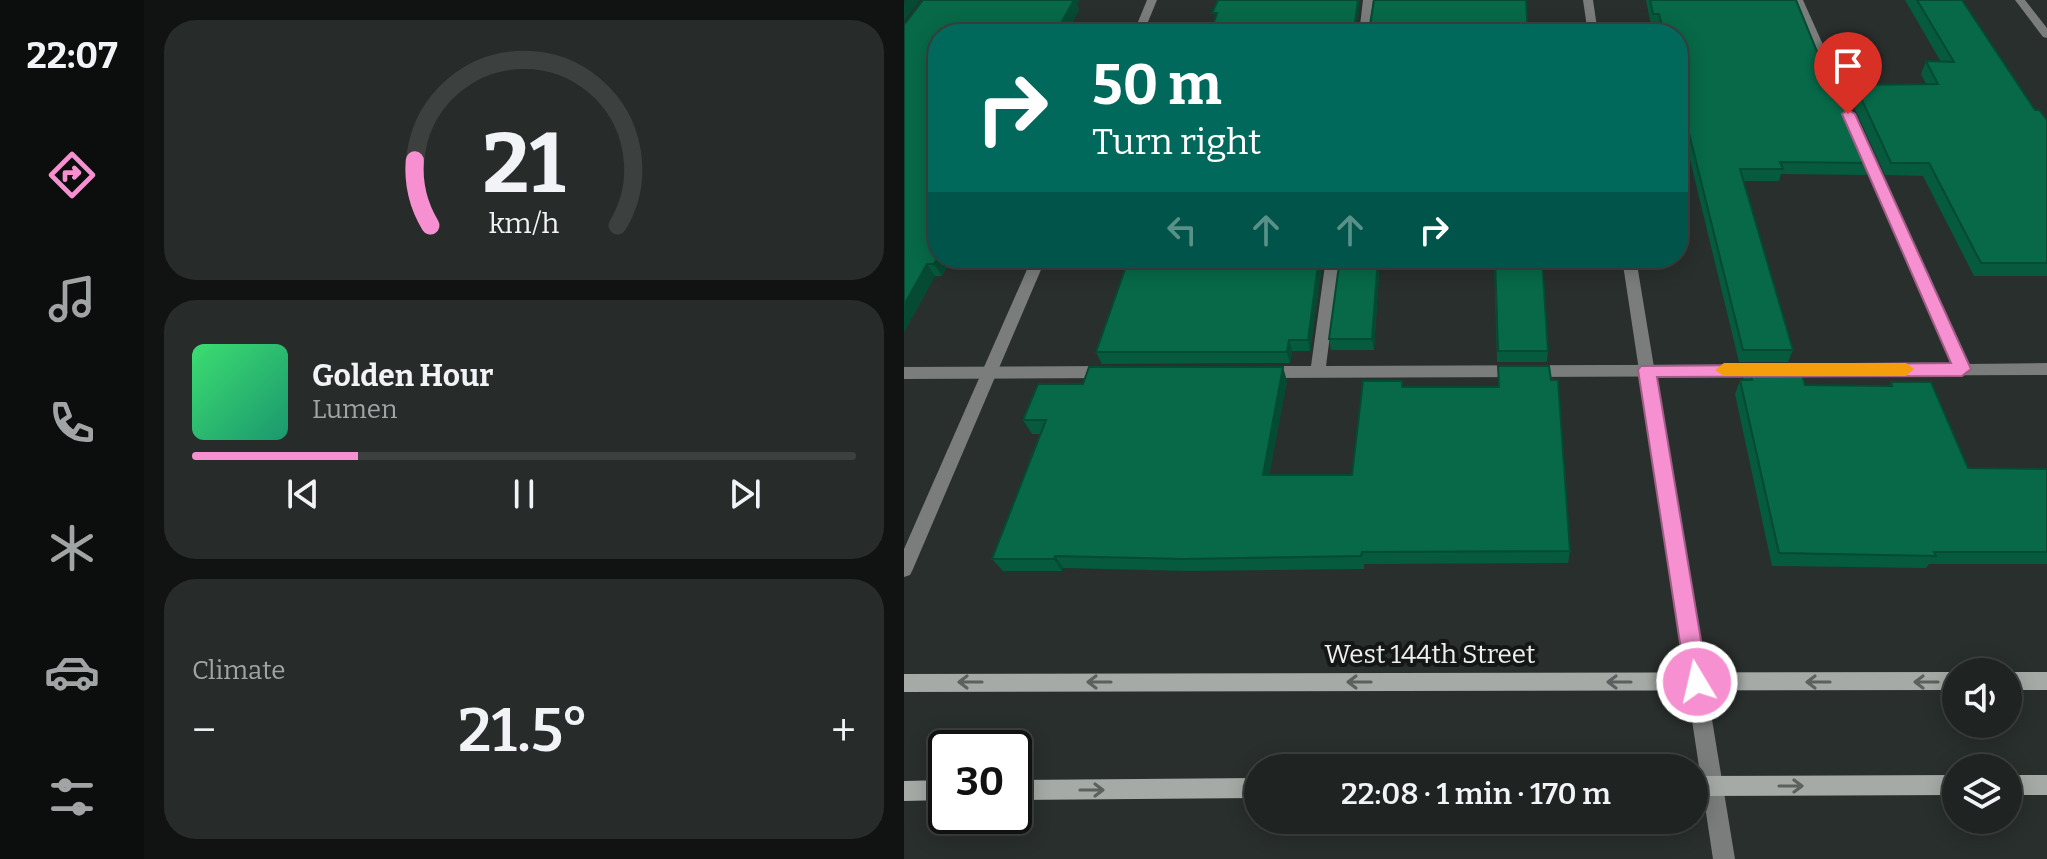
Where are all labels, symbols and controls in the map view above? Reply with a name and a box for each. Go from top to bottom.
pin [1814,32,1882,114]
text: 22:07 [26,34,118,78]
icon: arrive [1826,44,1870,88]
text: 50 m [1092,52,1222,119]
icon: right [960,56,1064,160]
text: 21 [483,113,565,213]
text: Turn right [1092,120,1261,164]
icon: directions [44,147,100,203]
text: km/h [489,206,560,241]
icon: left [1160,208,1204,252]
icon: ahead [1244,208,1288,252]
icon: ahead [1328,208,1372,252]
icon: right [1412,208,1456,252]
icon: music [44,271,100,327]
text: Golden Hour [312,358,493,394]
text: Lumen [312,394,398,425]
icon: phone [44,395,100,451]
icon: previous [281,472,325,516]
icon: pause [502,472,546,516]
icon: next [723,472,767,516]
icon: climate [44,520,100,576]
street label: West 144th Street [1325,639,1536,670]
position arrow [1655,640,1739,724]
icon: car [44,644,100,700]
text: Climate [192,655,286,686]
map controls [1942,658,2022,834]
button: sound [1942,658,2022,738]
one-way arrow [957,674,984,690]
one-way arrow [1086,674,1113,690]
one-way arrow [1346,674,1373,690]
one-way arrow [1606,674,1633,690]
one-way arrow [1805,674,1832,690]
one-way arrow [1913,674,1940,689]
text: 21.5° [458,695,589,767]
text: − [192,704,216,757]
text: + [831,704,856,757]
speed limit sign: 30 [928,730,1032,834]
button: layers [1942,754,2022,834]
icon: filters [44,769,100,825]
text: 22:08 · 1 min · 170 m [1341,776,1611,812]
one-way arrow [1777,778,1804,794]
one-way arrow [1078,782,1105,797]

